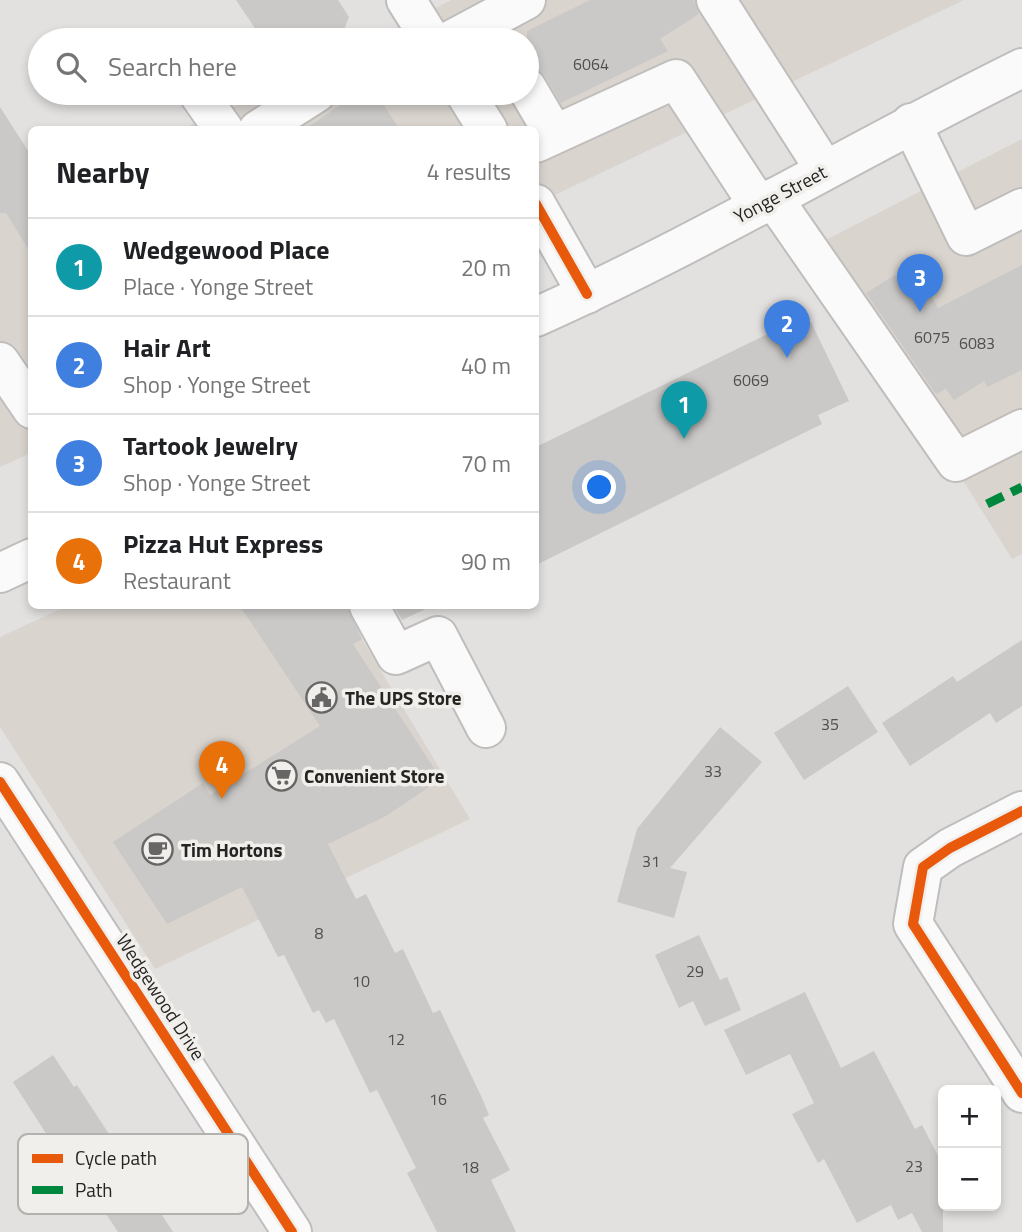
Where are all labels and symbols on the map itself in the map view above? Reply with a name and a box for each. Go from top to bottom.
house number: 6064 [573,52,609,76]
street label: Yonge Street [728,157,832,230]
pin: 3 [897,254,943,312]
pin: 2 [764,300,810,358]
house number: 6075 [914,325,950,349]
house number: 6083 [959,331,995,355]
house number: 6069 [733,368,769,392]
pin: 1 [661,381,707,439]
your location [582,470,616,504]
public building icon: The UPS Store [305,681,339,715]
place label: The UPS Store [345,683,462,712]
house number: 35 [821,712,839,736]
pin: 4 [199,741,245,799]
supermarket icon: Convenient Store [264,759,298,793]
house number: 33 [704,759,722,783]
place label: Convenient Store [304,761,445,790]
cafe icon: Tim Hortons [141,833,175,867]
place label: Tim Hortons [181,835,282,864]
house number: 31 [642,849,660,873]
house number: 8 [315,921,324,945]
street label: Wedgewood Drive [110,928,213,1066]
house number: 29 [686,959,704,983]
house number: 10 [352,969,370,993]
house number: 12 [387,1027,405,1051]
house number: 16 [429,1087,447,1111]
legend [18,1134,248,1214]
text: Cycle path [75,1143,157,1172]
house number: 23 [905,1154,923,1178]
house number: 18 [461,1155,479,1179]
text: Path [75,1175,113,1204]

